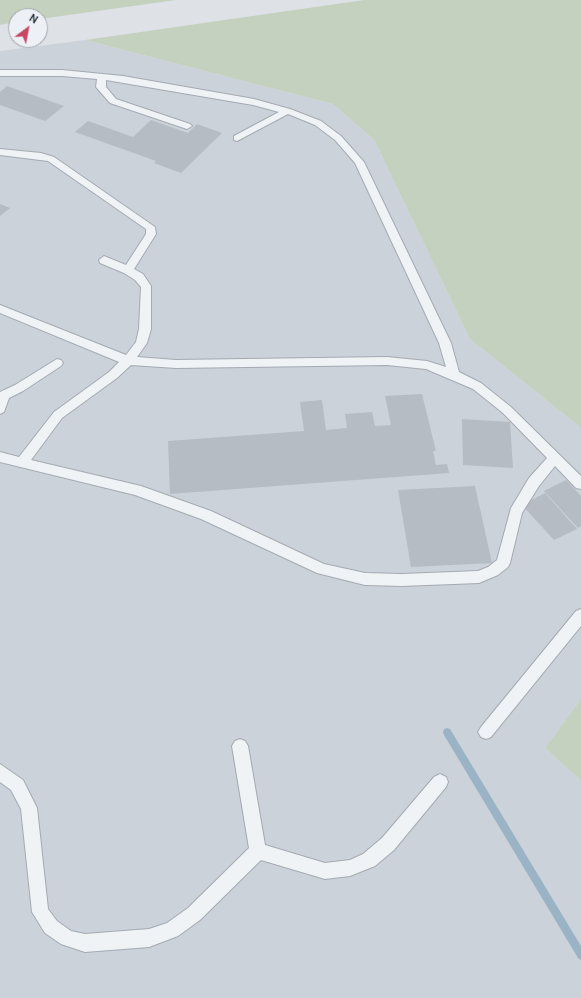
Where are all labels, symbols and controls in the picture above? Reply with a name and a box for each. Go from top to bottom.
north arrow [8,8,48,48]
text: N [27,11,41,27]

